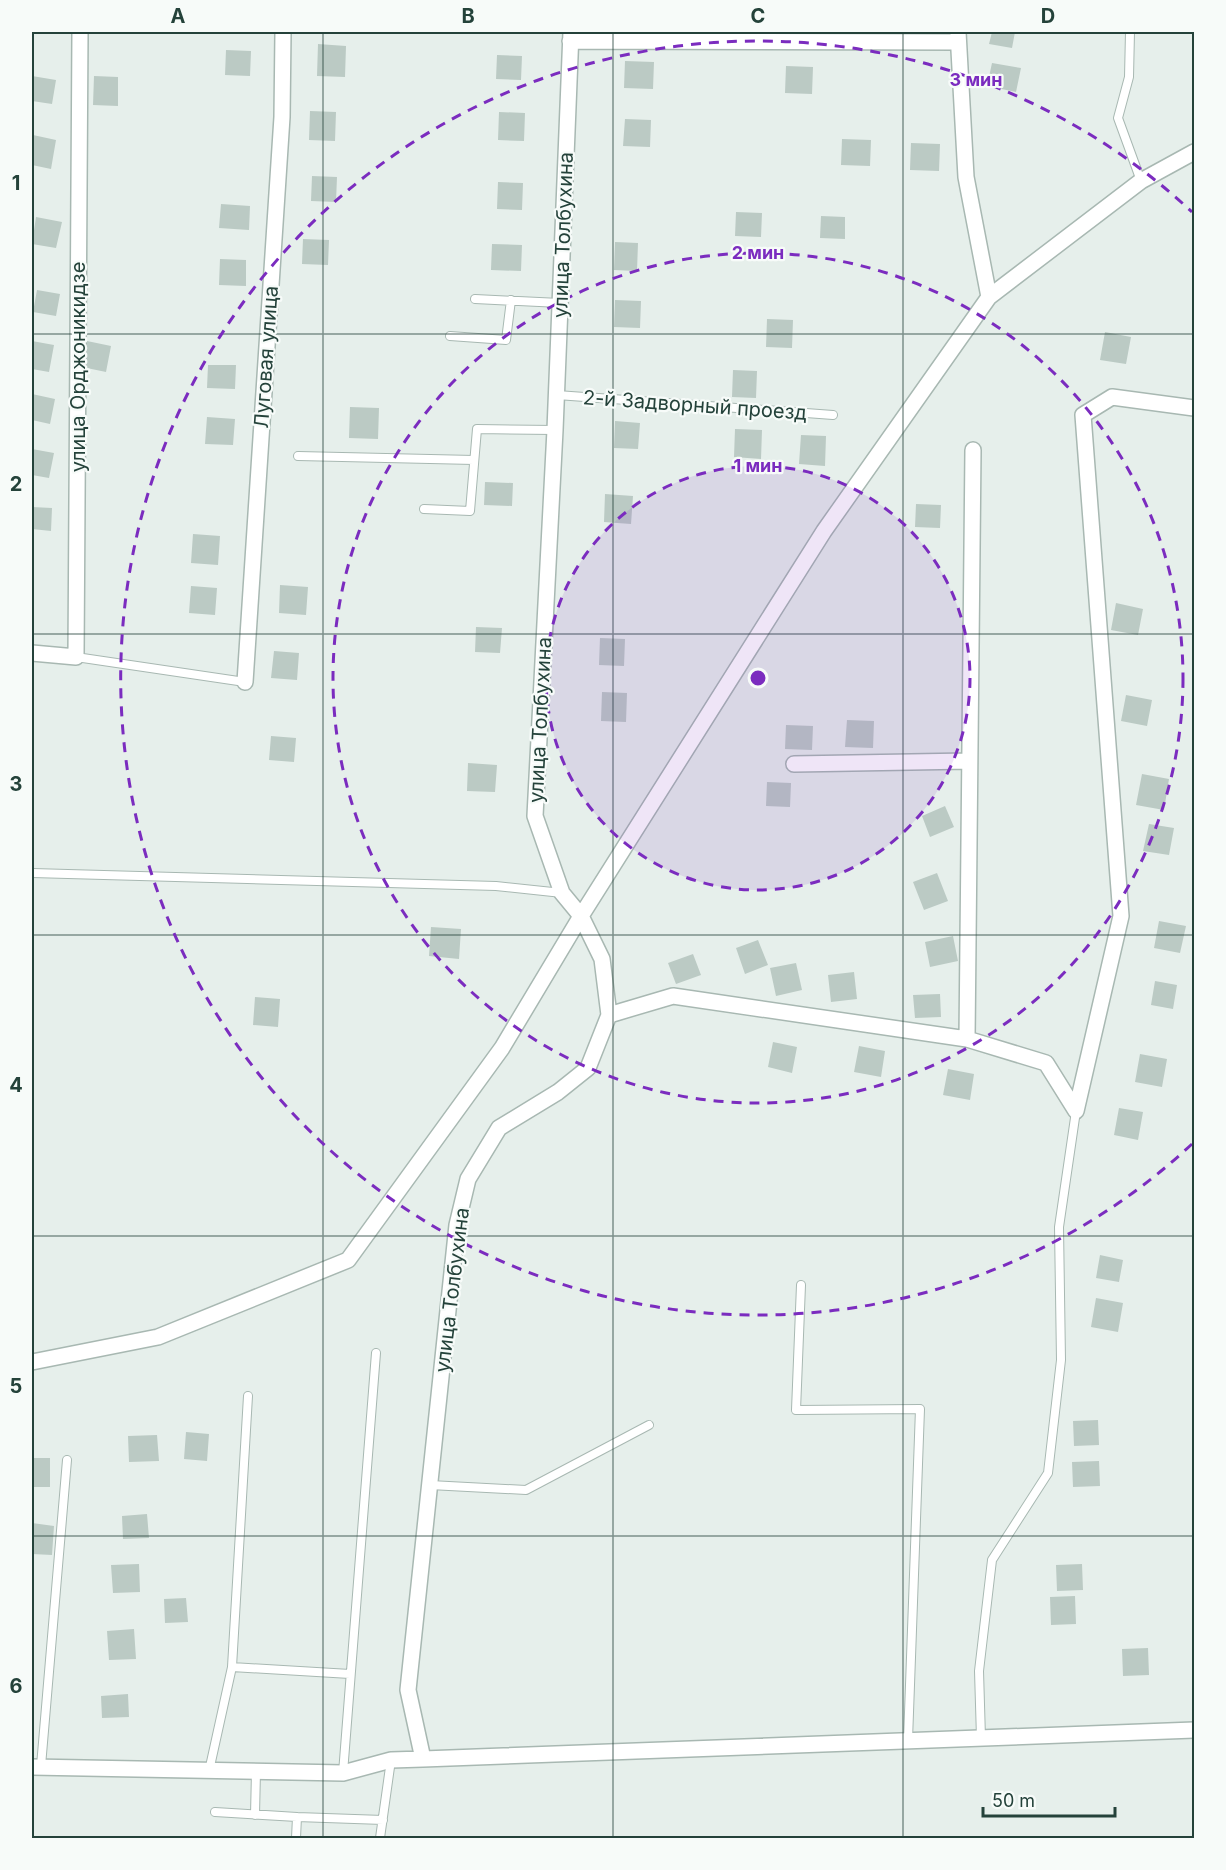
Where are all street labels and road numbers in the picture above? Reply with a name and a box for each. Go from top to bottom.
street label: улица Толбухина [548,152,578,318]
street label: улица Орджоникидзе [66,262,90,472]
street label: Луговая улица [249,285,283,429]
street label: 2-й Задворный проезд [582,385,808,425]
street label: улица Толбухина [524,636,556,804]
street label: улица Толбухина [430,1206,474,1374]

